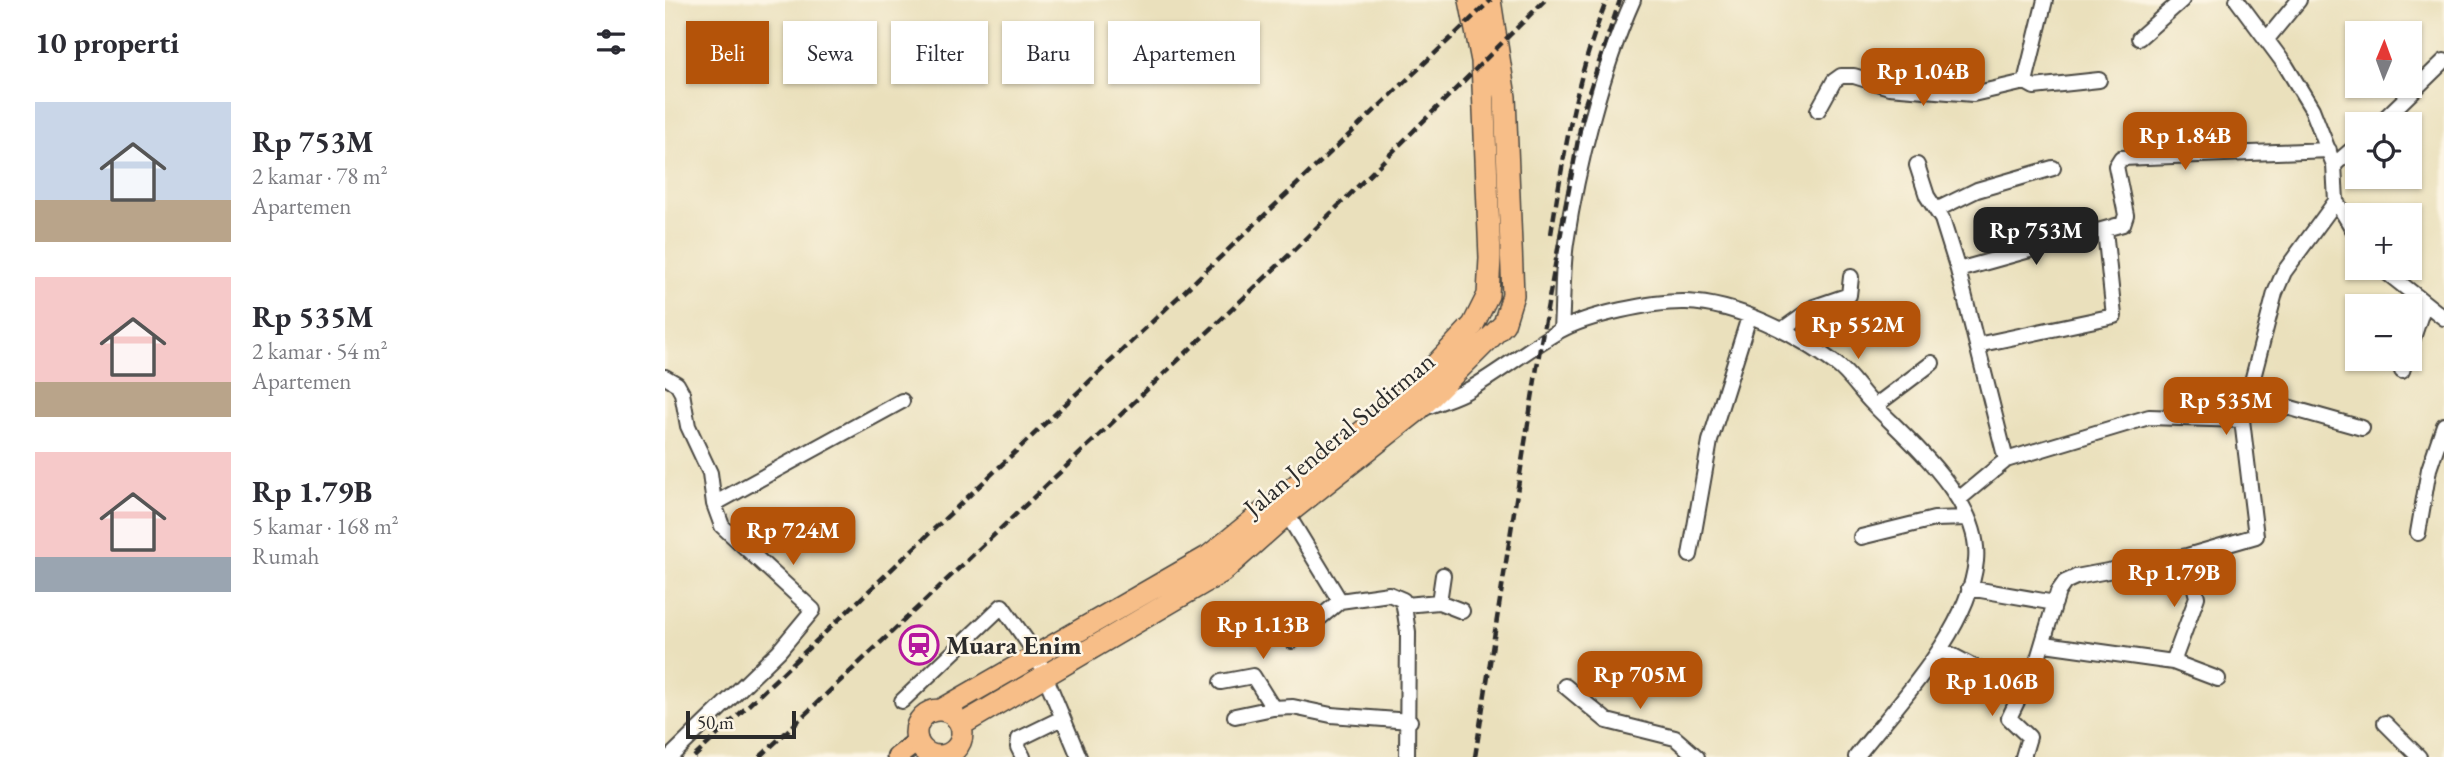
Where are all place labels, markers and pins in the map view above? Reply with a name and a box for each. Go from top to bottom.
pin: Rp 1.04B [1851,48,1995,108]
pin: Rp 1.84B [2113,113,2257,172]
pin: Rp 753M [1971,208,2101,267]
pin: Rp 552M [1793,302,1923,361]
pin: Rp 535M [2161,378,2291,437]
pin: Rp 724M [728,508,858,567]
pin: Rp 1.79B [2102,550,2246,609]
pin: Rp 1.13B [1191,602,1335,661]
station icon: Muara Enim [898,624,940,666]
place label: Muara Enim [946,628,1082,662]
pin: Rp 705M [1575,652,1705,711]
pin: Rp 1.06B [1920,658,2064,718]

